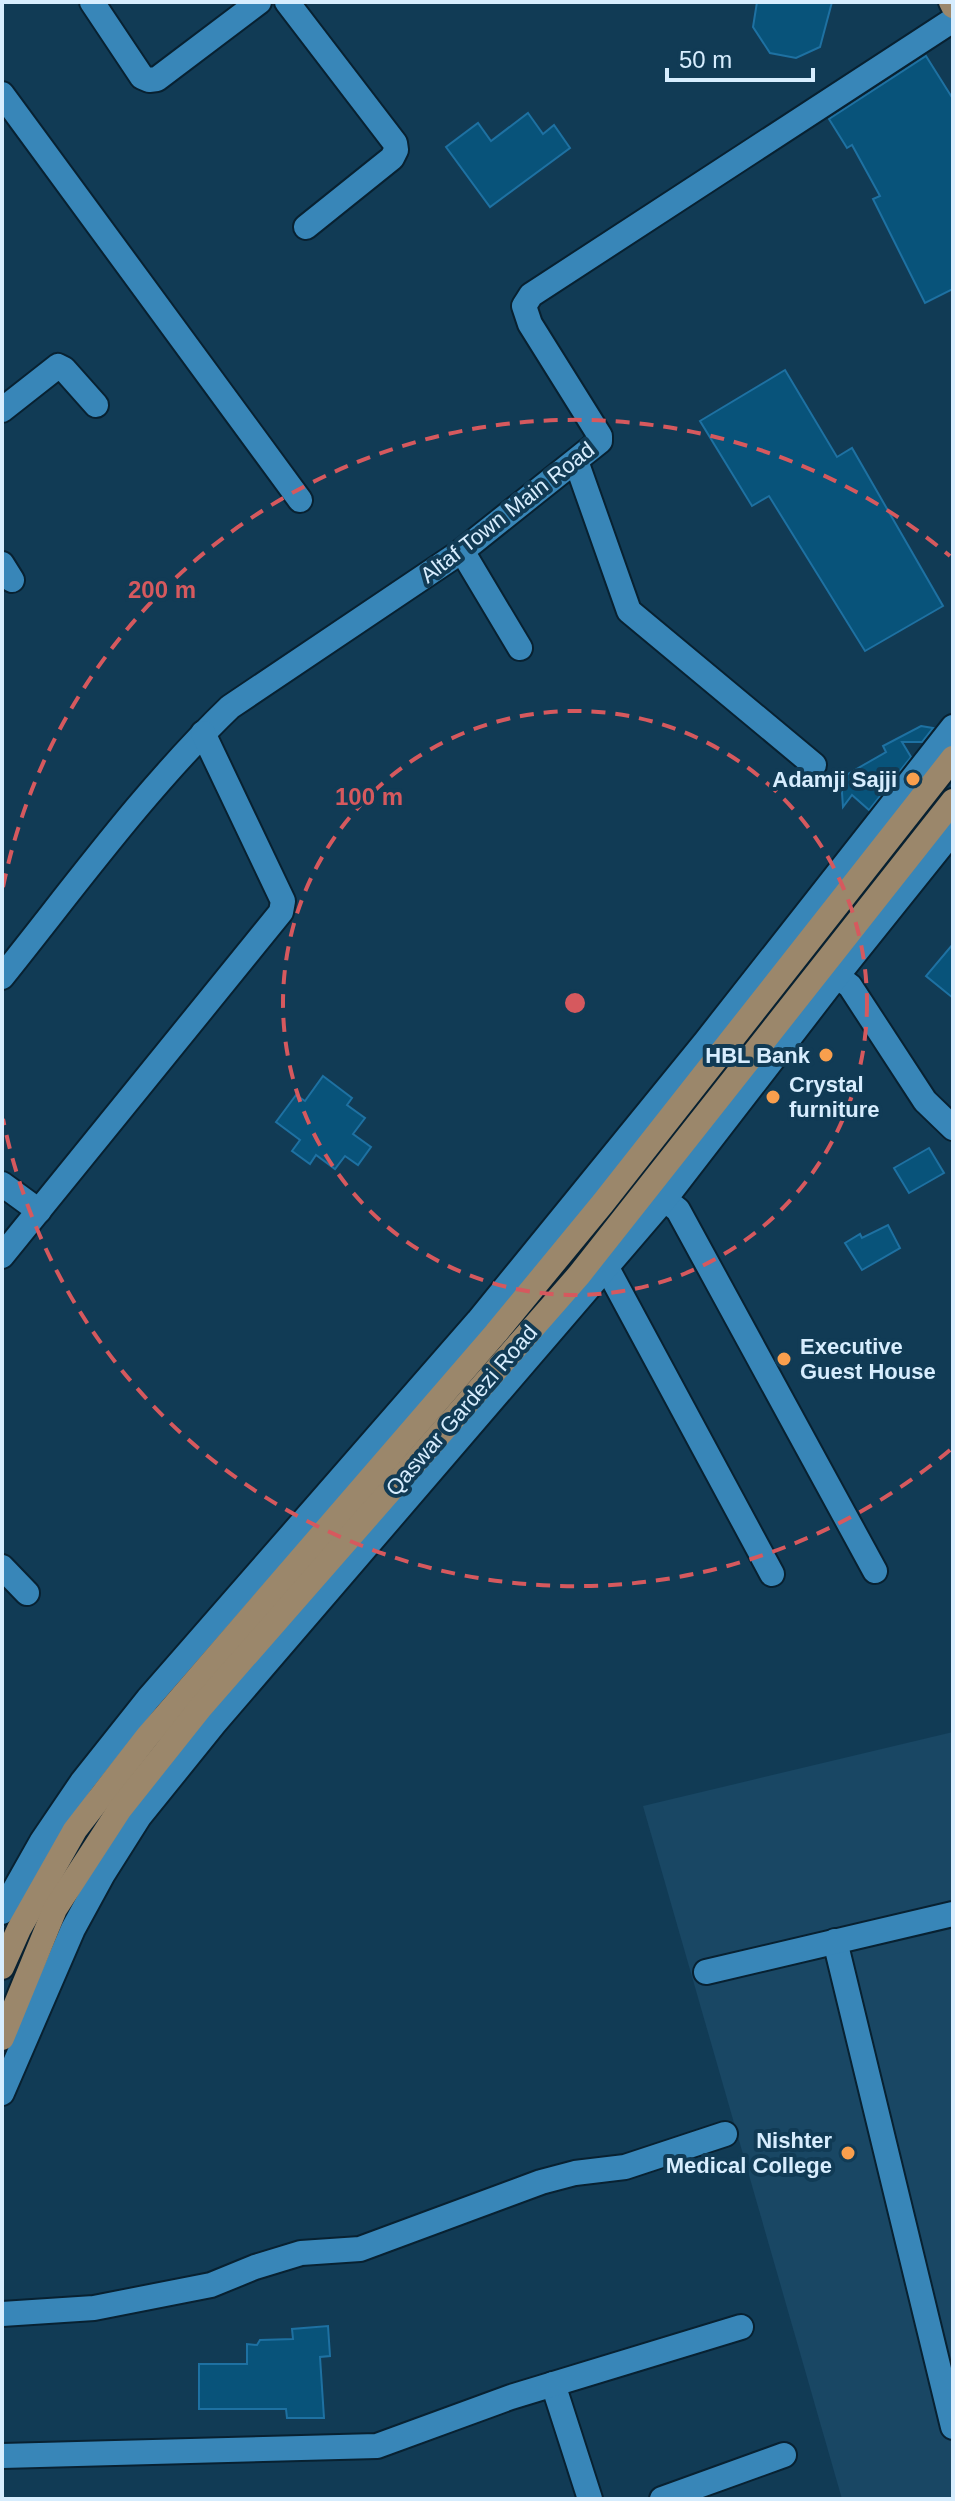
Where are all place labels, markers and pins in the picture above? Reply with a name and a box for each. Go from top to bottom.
place label: Adamji Sajji [772,767,897,792]
marker: Adamji Sajji [904,770,922,788]
centre of rings [561,989,589,1017]
place label: HBL Bank [705,1043,811,1068]
marker: HBL Bank [817,1046,835,1064]
place label: Crystal furniture [789,1072,879,1122]
marker: Crystal furniture [764,1088,782,1106]
place label: Executive Guest House [800,1334,936,1384]
marker: Executive Guest House [775,1350,793,1368]
place label: Nishter Medical College [666,2128,832,2178]
marker: Nishter Medical College [839,2144,857,2162]

